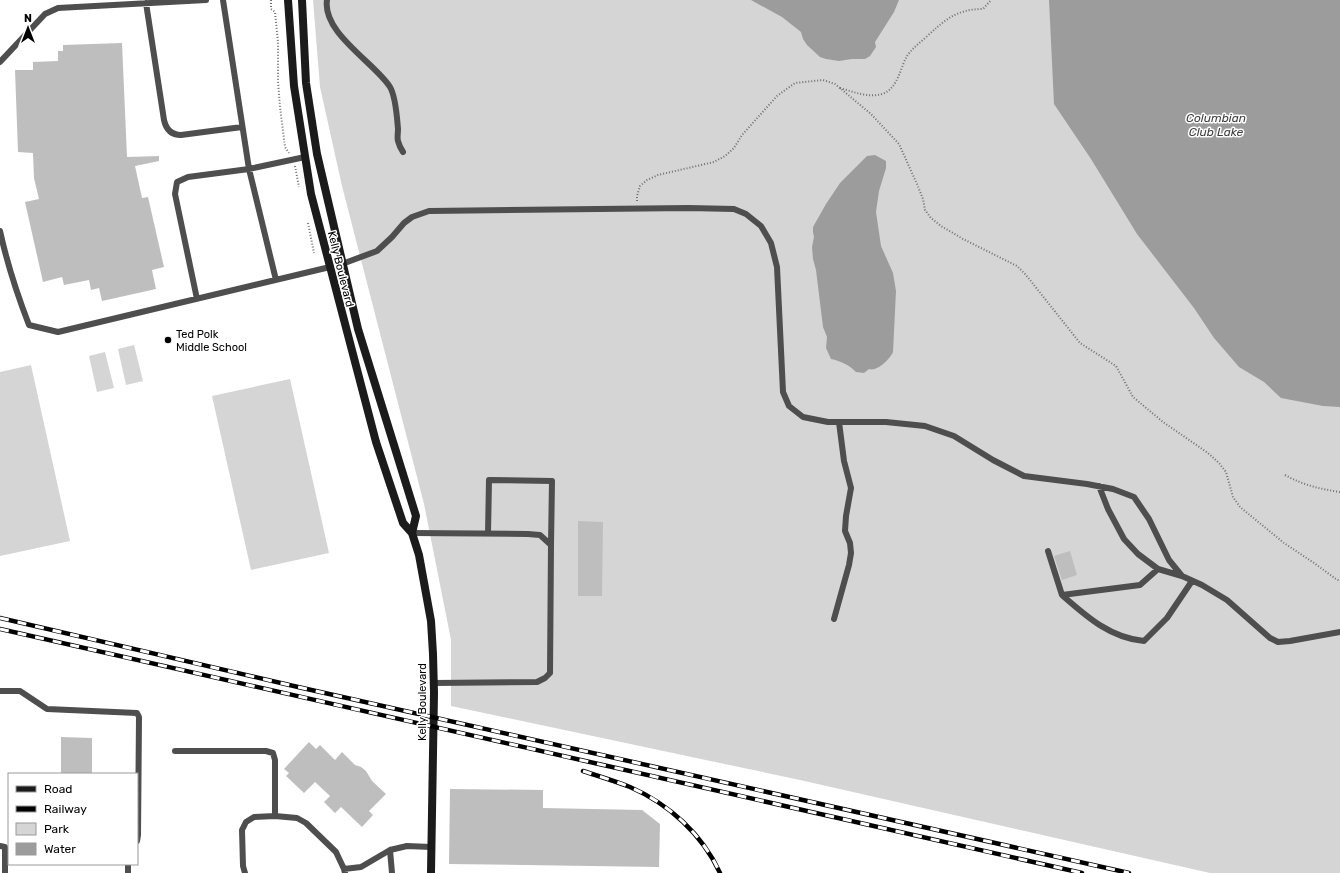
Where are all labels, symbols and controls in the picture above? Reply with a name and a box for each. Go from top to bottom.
north arrow [8,8,48,48]
text: N [24,12,32,25]
water label: Columbian Club Lake [1186,111,1246,139]
street label: Kelly Boulevard [325,230,356,308]
place label: Ted Polk Middle School [176,328,247,354]
marker: Ted Polk Middle School [163,335,173,345]
street label: Kelly Boulevard [416,663,429,741]
legend [8,773,138,865]
text: Road [44,782,72,796]
text: Railway [44,802,87,816]
text: Park [44,822,70,836]
text: Water [44,842,76,856]

